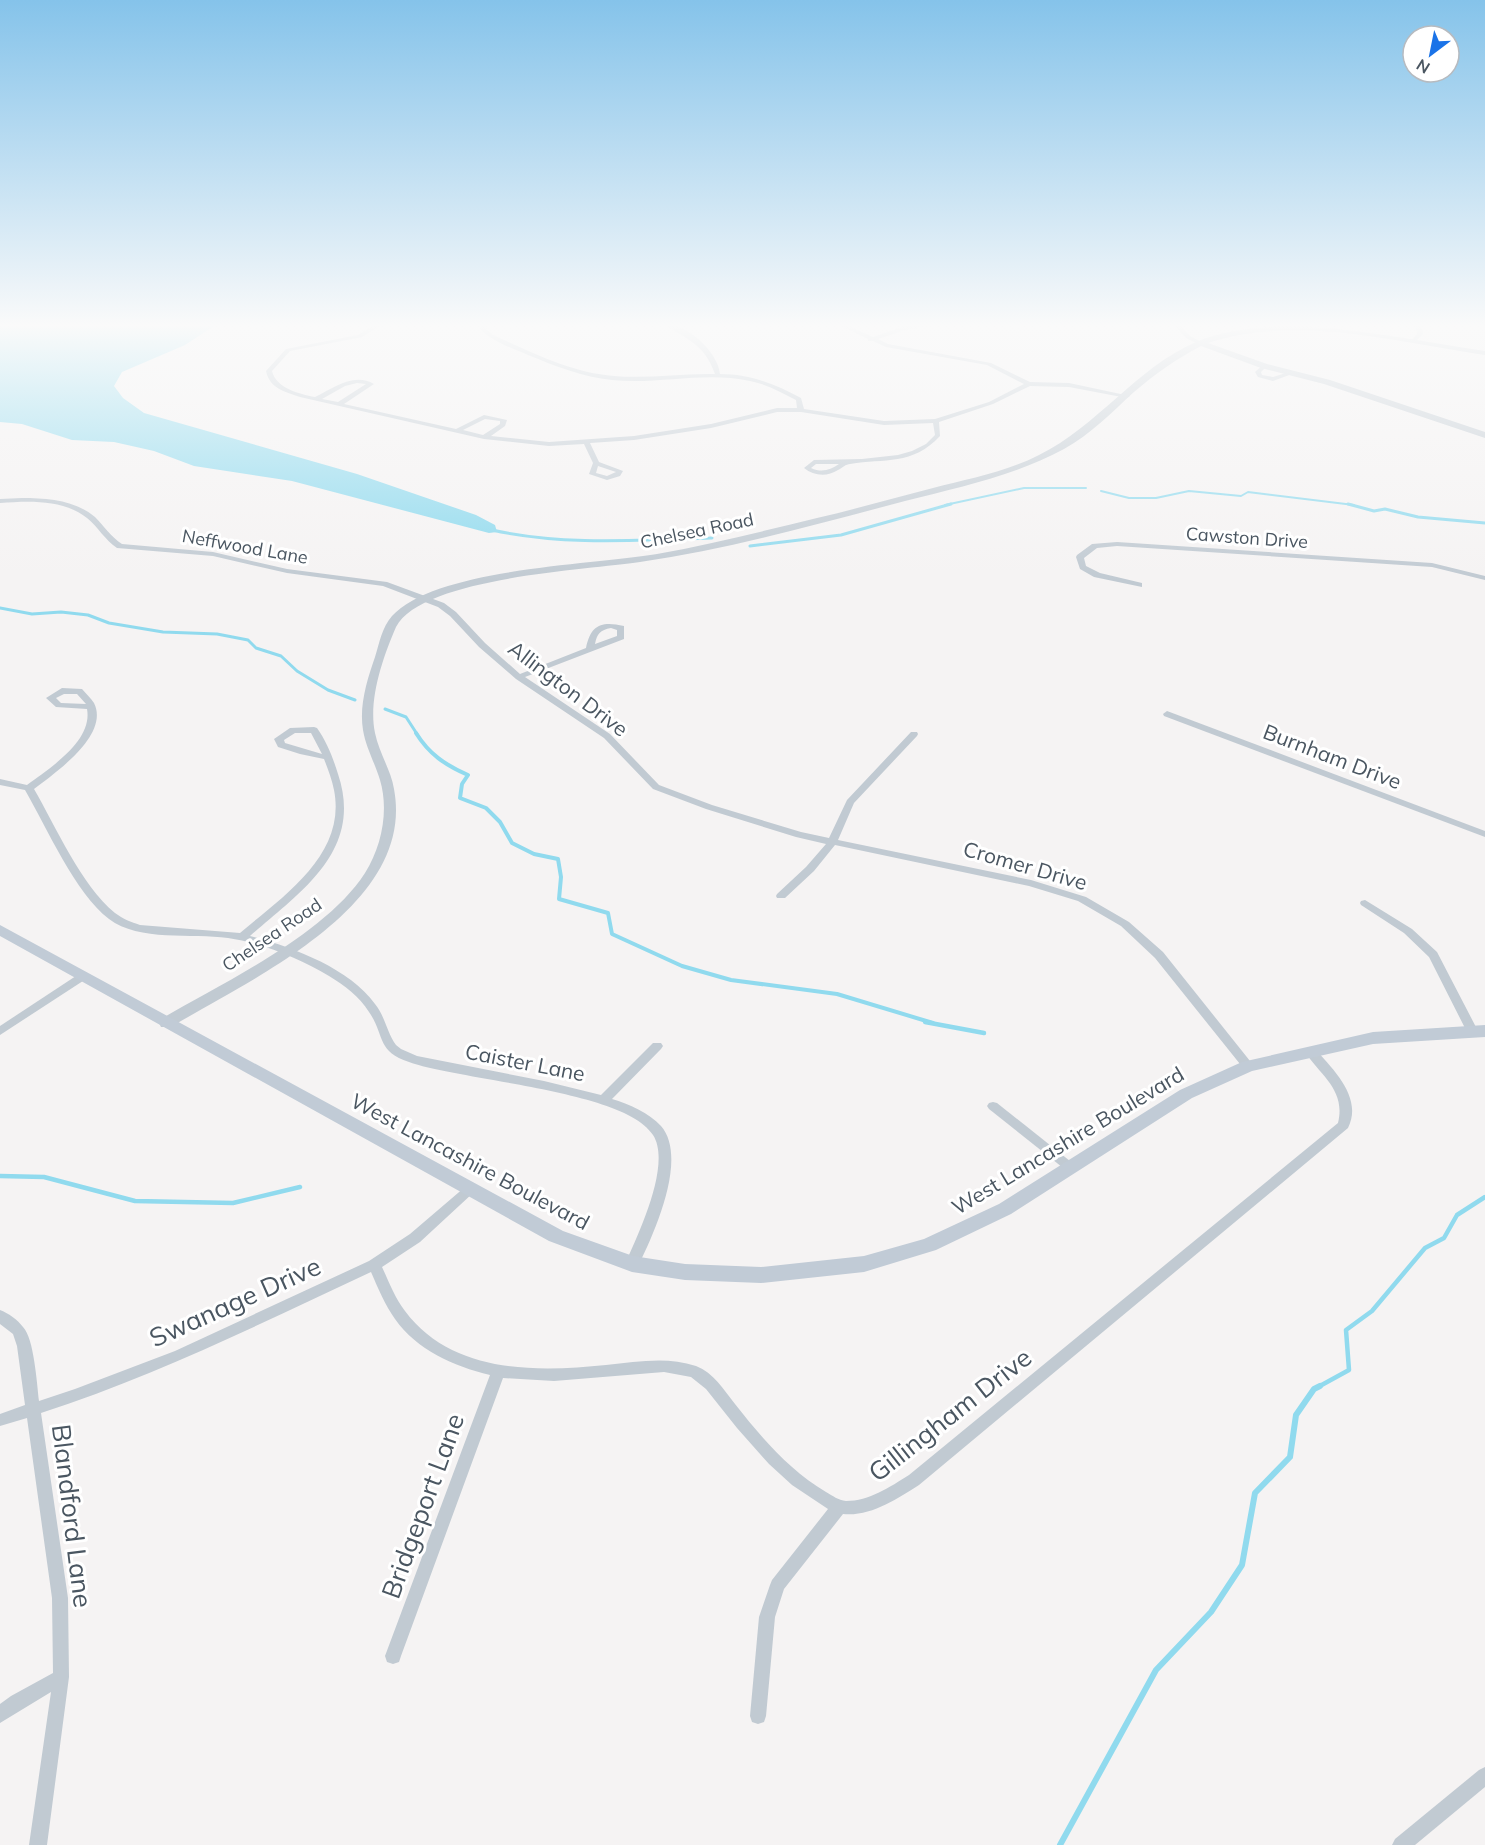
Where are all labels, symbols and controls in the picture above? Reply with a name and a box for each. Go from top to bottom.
north arrow [1401,24,1461,84]
text: N [1413,55,1433,78]
street label: Chelsea Road [638,507,756,554]
street label: Cawston Drive [1185,522,1309,553]
street label: Neffwood Lane [180,524,310,569]
street label: Allington Drive [504,635,634,742]
street label: Burnham Drive [1260,718,1405,794]
street label: Cromer Drive [960,835,1090,895]
street label: Chelsea Road [217,893,326,976]
street label: Caister Lane [463,1038,587,1086]
street label: West Lancashire Boulevard [947,1060,1188,1220]
street label: West Lancashire Boulevard [347,1087,594,1235]
street label: Swanage Drive [144,1249,326,1354]
street label: Gillingham Drive [862,1341,1038,1489]
street label: Bridgeport Lane [374,1409,471,1603]
street label: Blandford Lane [45,1422,100,1609]

